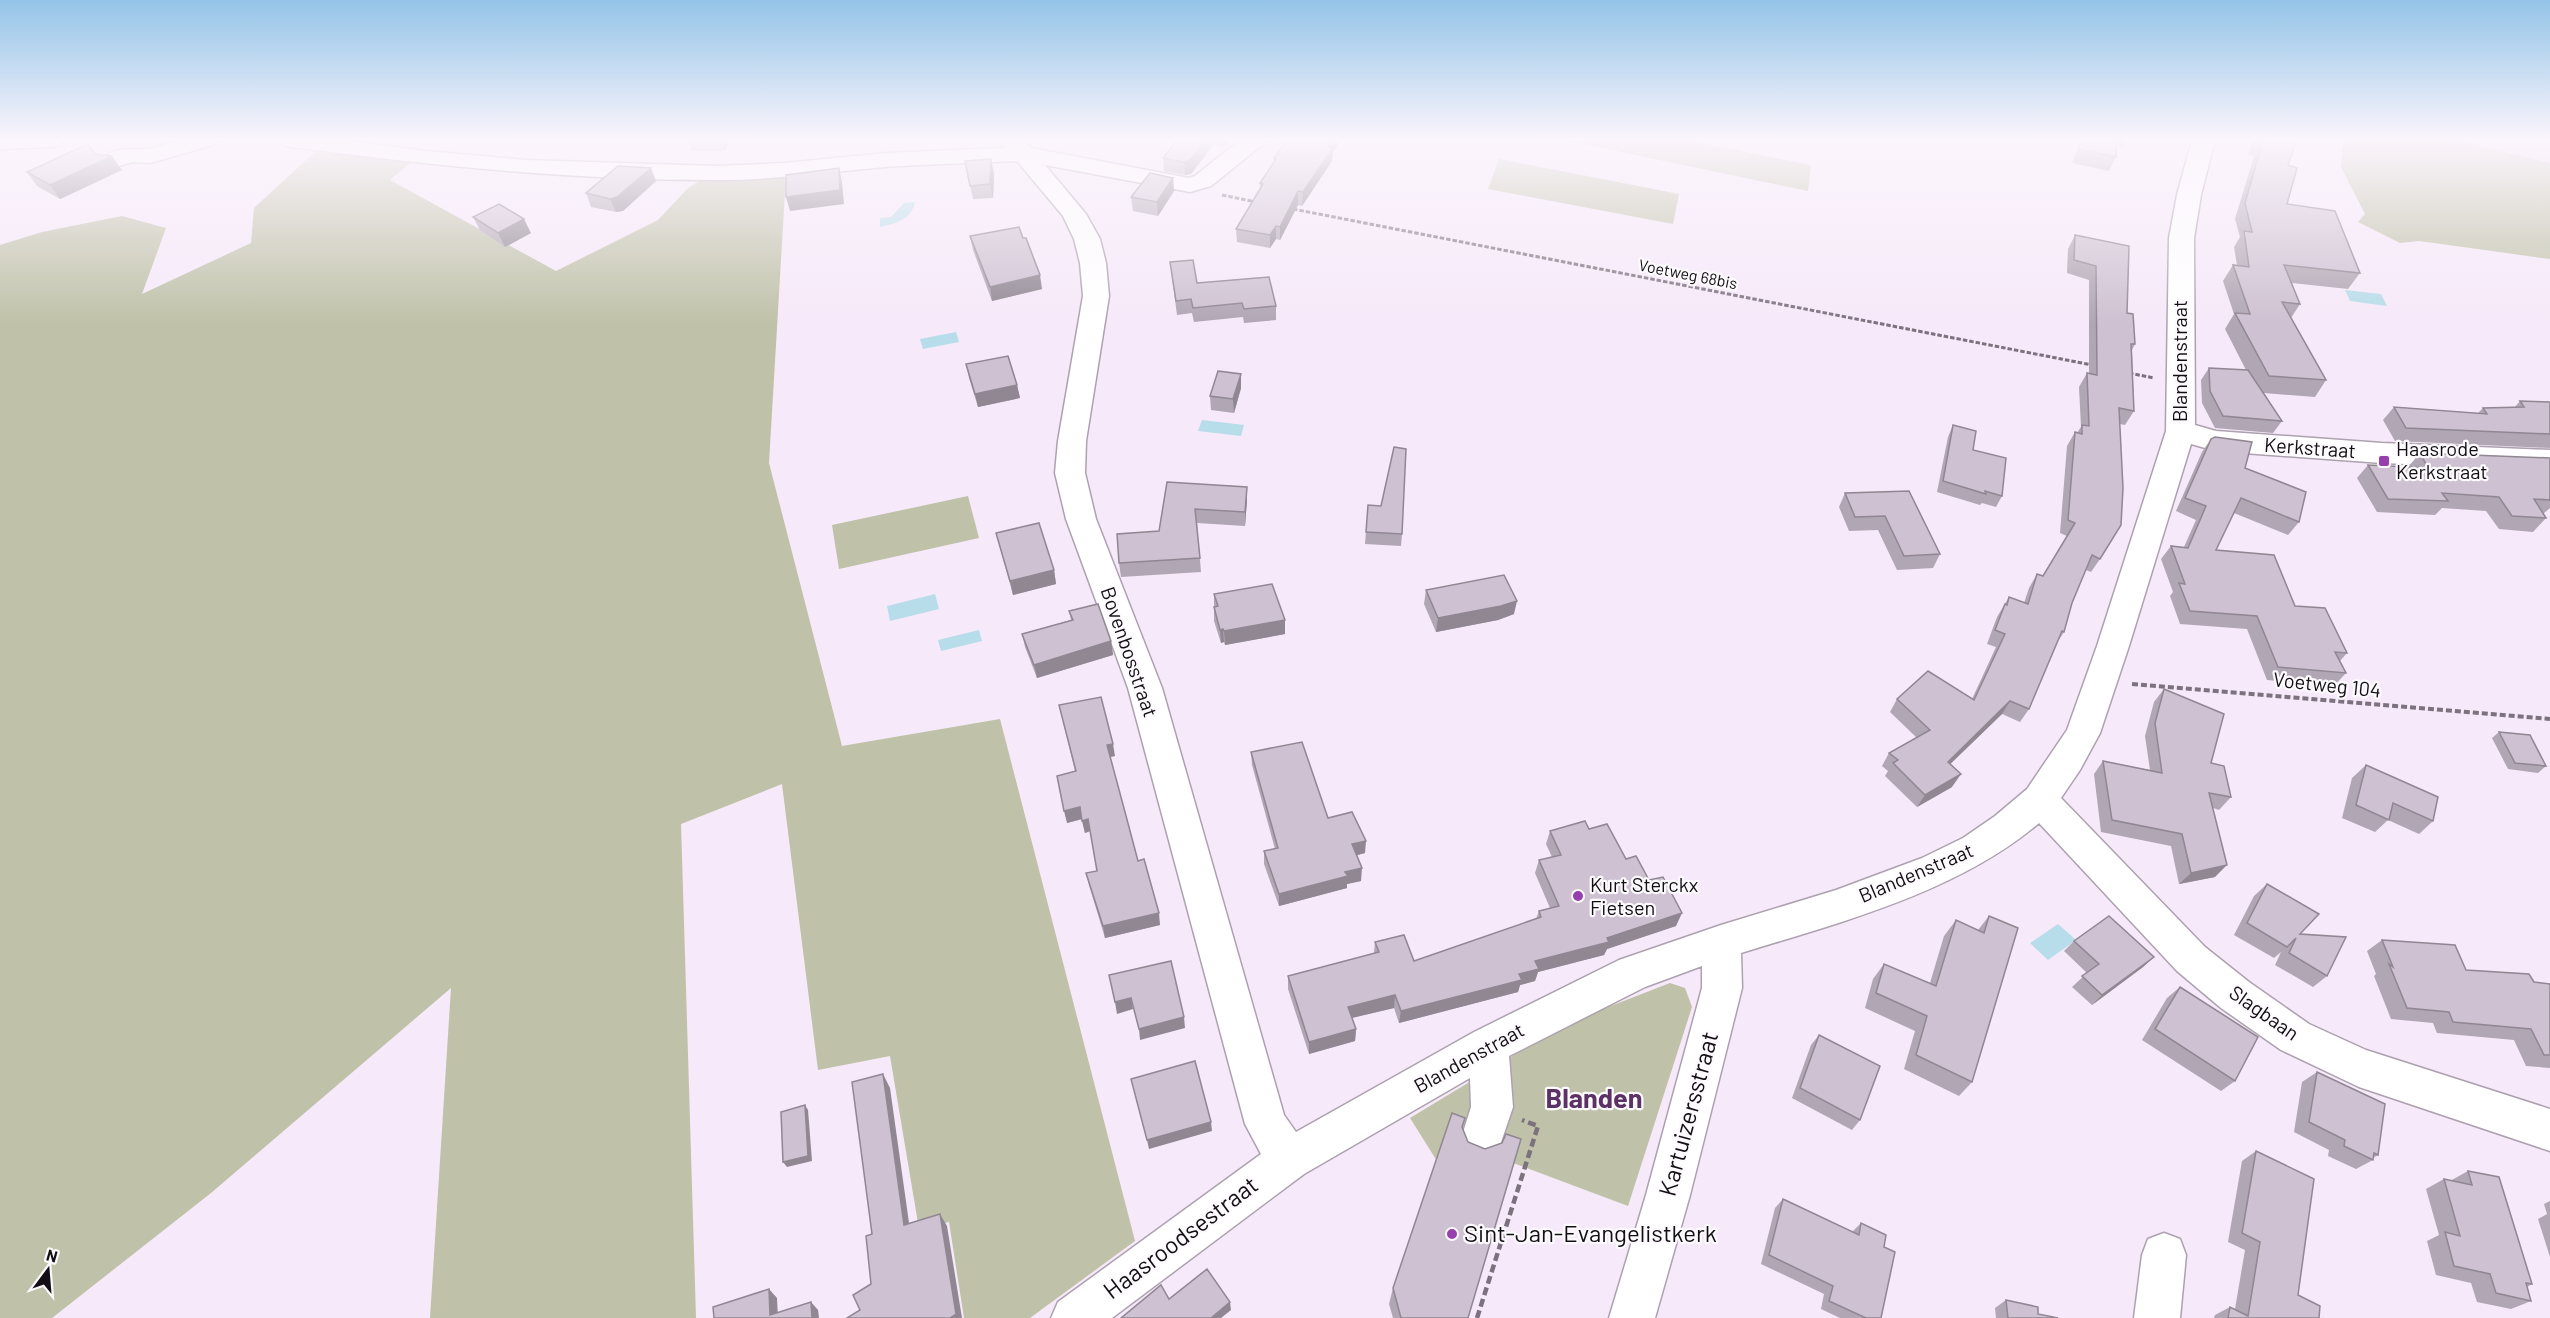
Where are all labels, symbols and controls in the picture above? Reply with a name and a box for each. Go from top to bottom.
street label: Voetweg 68bis [1637,255,1739,292]
street label: Blandenstraat [2167,300,2191,422]
street label: Kerkstraat [2264,432,2357,462]
place label: Haasrode Kerkstraat [2396,436,2488,483]
marker: Haasrode Kerkstraat [2377,454,2391,468]
street label: Bovenbosstraat [1096,583,1163,720]
street label: Voetweg 104 [2272,666,2382,702]
street label: Blandenstraat [1855,837,1977,907]
place label: Kurt Sterckx Fietsen [1590,872,1699,919]
marker: Kurt Sterckx Fietsen [1571,889,1585,903]
street label: Slagbaan [2225,980,2304,1045]
street label: Blandenstraat [1409,1017,1528,1097]
street label: Kartuizersstraat [1652,1028,1723,1199]
district label: Blanden [1545,1081,1643,1113]
street label: Haasroodsestraat [1097,1169,1263,1304]
place label: Sint-Jan-Evangelistkerk [1464,1218,1717,1247]
marker: Sint-Jan-Evangelistkerk [1445,1227,1459,1241]
north arrow [18,1240,78,1300]
text: N [45,1245,60,1266]

